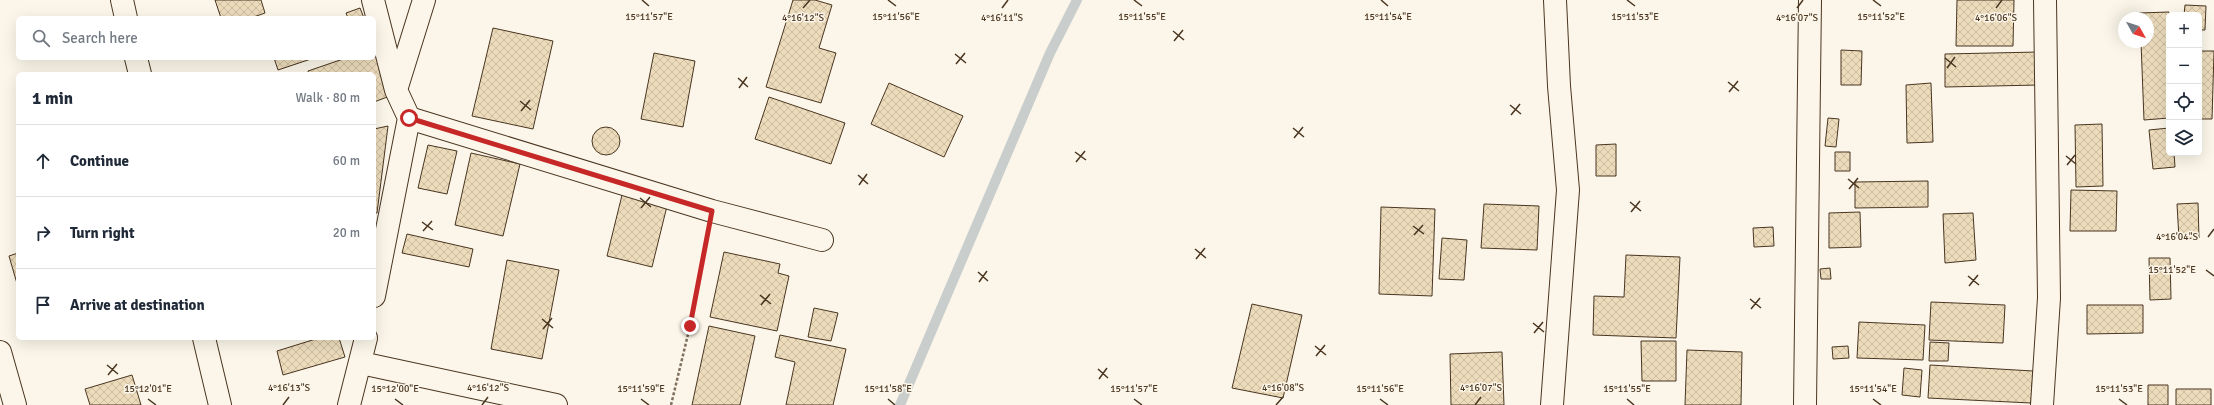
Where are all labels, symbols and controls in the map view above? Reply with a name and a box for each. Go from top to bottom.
text: 15°11'57"E [625,11,673,23]
text: 15°11'56"E [872,11,920,23]
text: 15°11'55"E [1118,11,1166,23]
text: 15°11'54"E [1364,11,1412,23]
text: 15°11'53"E [1611,11,1659,23]
text: 15°11'52"E [1857,11,1905,23]
text: 4°16'12"S [782,12,825,24]
text: 4°16'11"S [981,12,1024,24]
text: 4°16'07"S [1776,12,1819,24]
text: 4°16'06"S [1975,12,2018,24]
north arrow [2118,12,2154,48]
map controls [2166,12,2202,156]
button: + [2166,12,2202,48]
search box [16,16,376,60]
icon: search [30,27,52,49]
text: Search here [62,29,138,47]
button: − [2166,48,2202,84]
button: locate [2166,84,2202,120]
text: 1 min [32,88,73,109]
text: Walk · 80 m [296,90,360,106]
route start [400,109,418,127]
button: layers [2166,120,2202,156]
icon: ahead [32,150,54,172]
text: Continue [70,152,129,170]
text: 60 m [333,153,360,169]
icon: right [32,222,54,244]
text: Turn right [70,224,135,242]
text: 20 m [333,225,360,241]
text: 4°16'04"S [2156,231,2199,243]
text: 15°11'52"E [2148,264,2196,276]
icon: arrive [32,294,54,316]
text: Arrive at destination [70,296,205,314]
route end [681,317,699,335]
text: 4°16'13"S [268,382,311,394]
text: 4°16'12"S [467,382,510,394]
text: 4°16'08"S [1262,382,1305,394]
text: 4°16'07"S [1460,382,1503,394]
text: 15°12'01"E [124,383,172,395]
text: 15°12'00"E [371,383,419,395]
text: 15°11'59"E [617,383,665,395]
text: 15°11'58"E [864,383,912,395]
text: 15°11'57"E [1110,383,1158,395]
text: 15°11'56"E [1356,383,1404,395]
text: 15°11'55"E [1603,383,1651,395]
text: 15°11'54"E [1849,383,1897,395]
text: 15°11'53"E [2095,383,2143,395]

